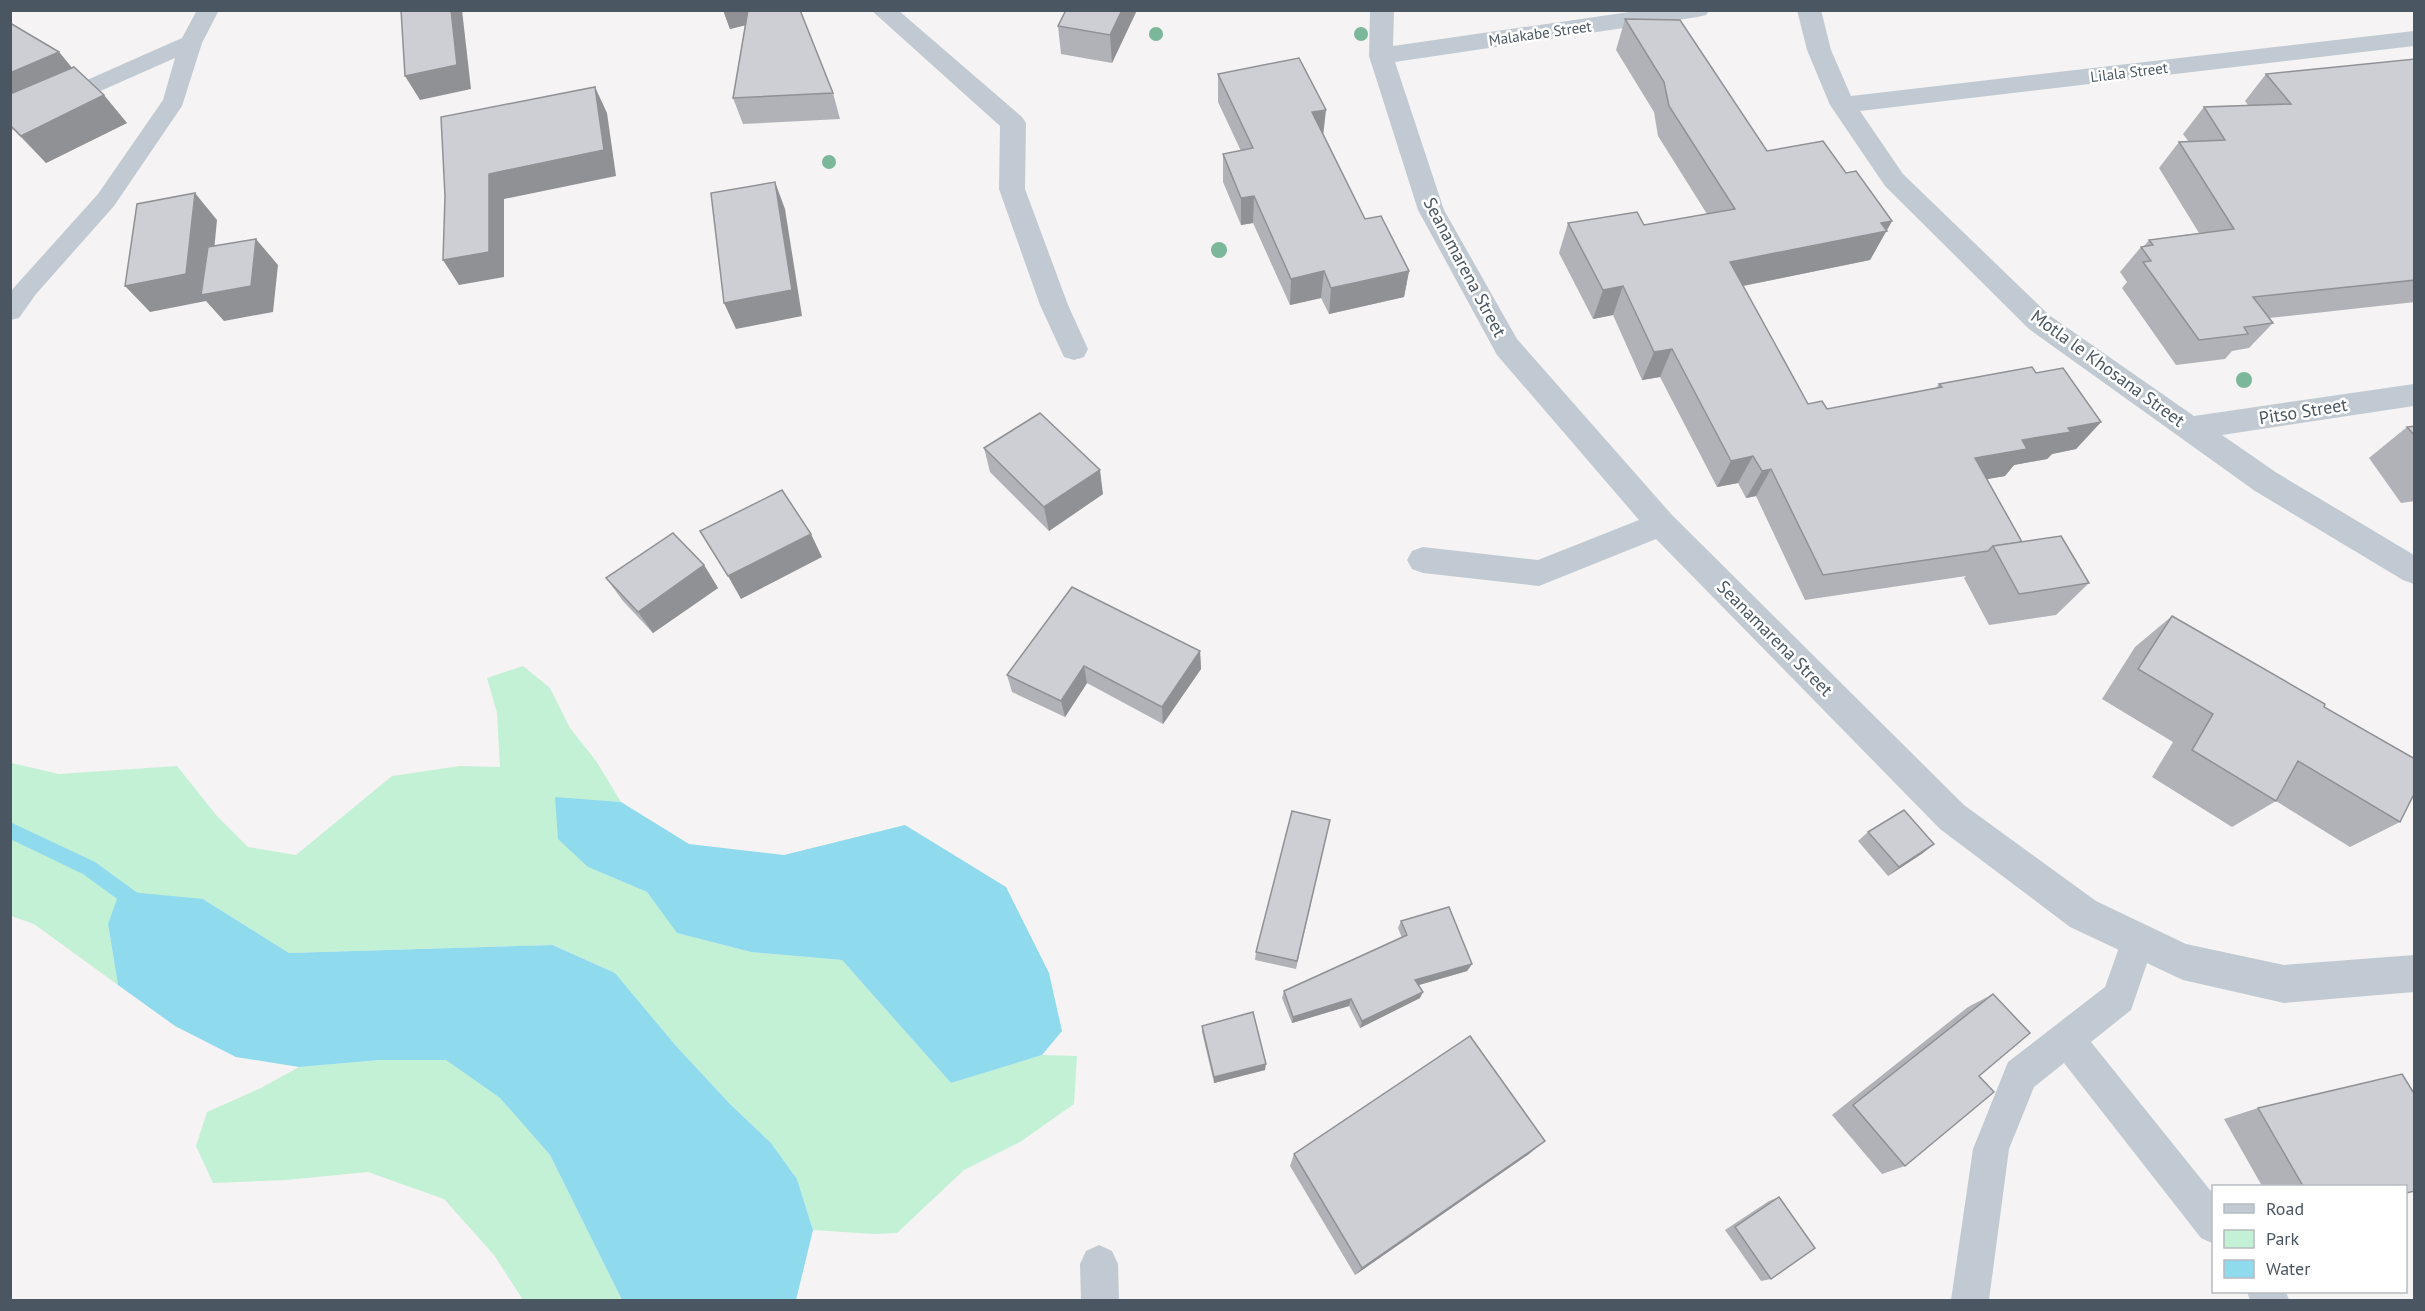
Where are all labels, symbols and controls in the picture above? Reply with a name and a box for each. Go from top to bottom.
street label: Malakabe Street [1487,16,1593,50]
street label: Lilala Street [2089,58,2169,86]
street label: Seanamarena Street [1419,193,1511,341]
street label: Motla le Khosana Street [2027,304,2189,432]
street label: Pitso Street [2257,393,2349,429]
street label: Seanamarena Street [1712,575,1838,701]
legend [2212,1185,2407,1293]
text: Road [2266,1197,2304,1220]
text: Park [2266,1227,2299,1250]
text: Water [2266,1257,2310,1280]

